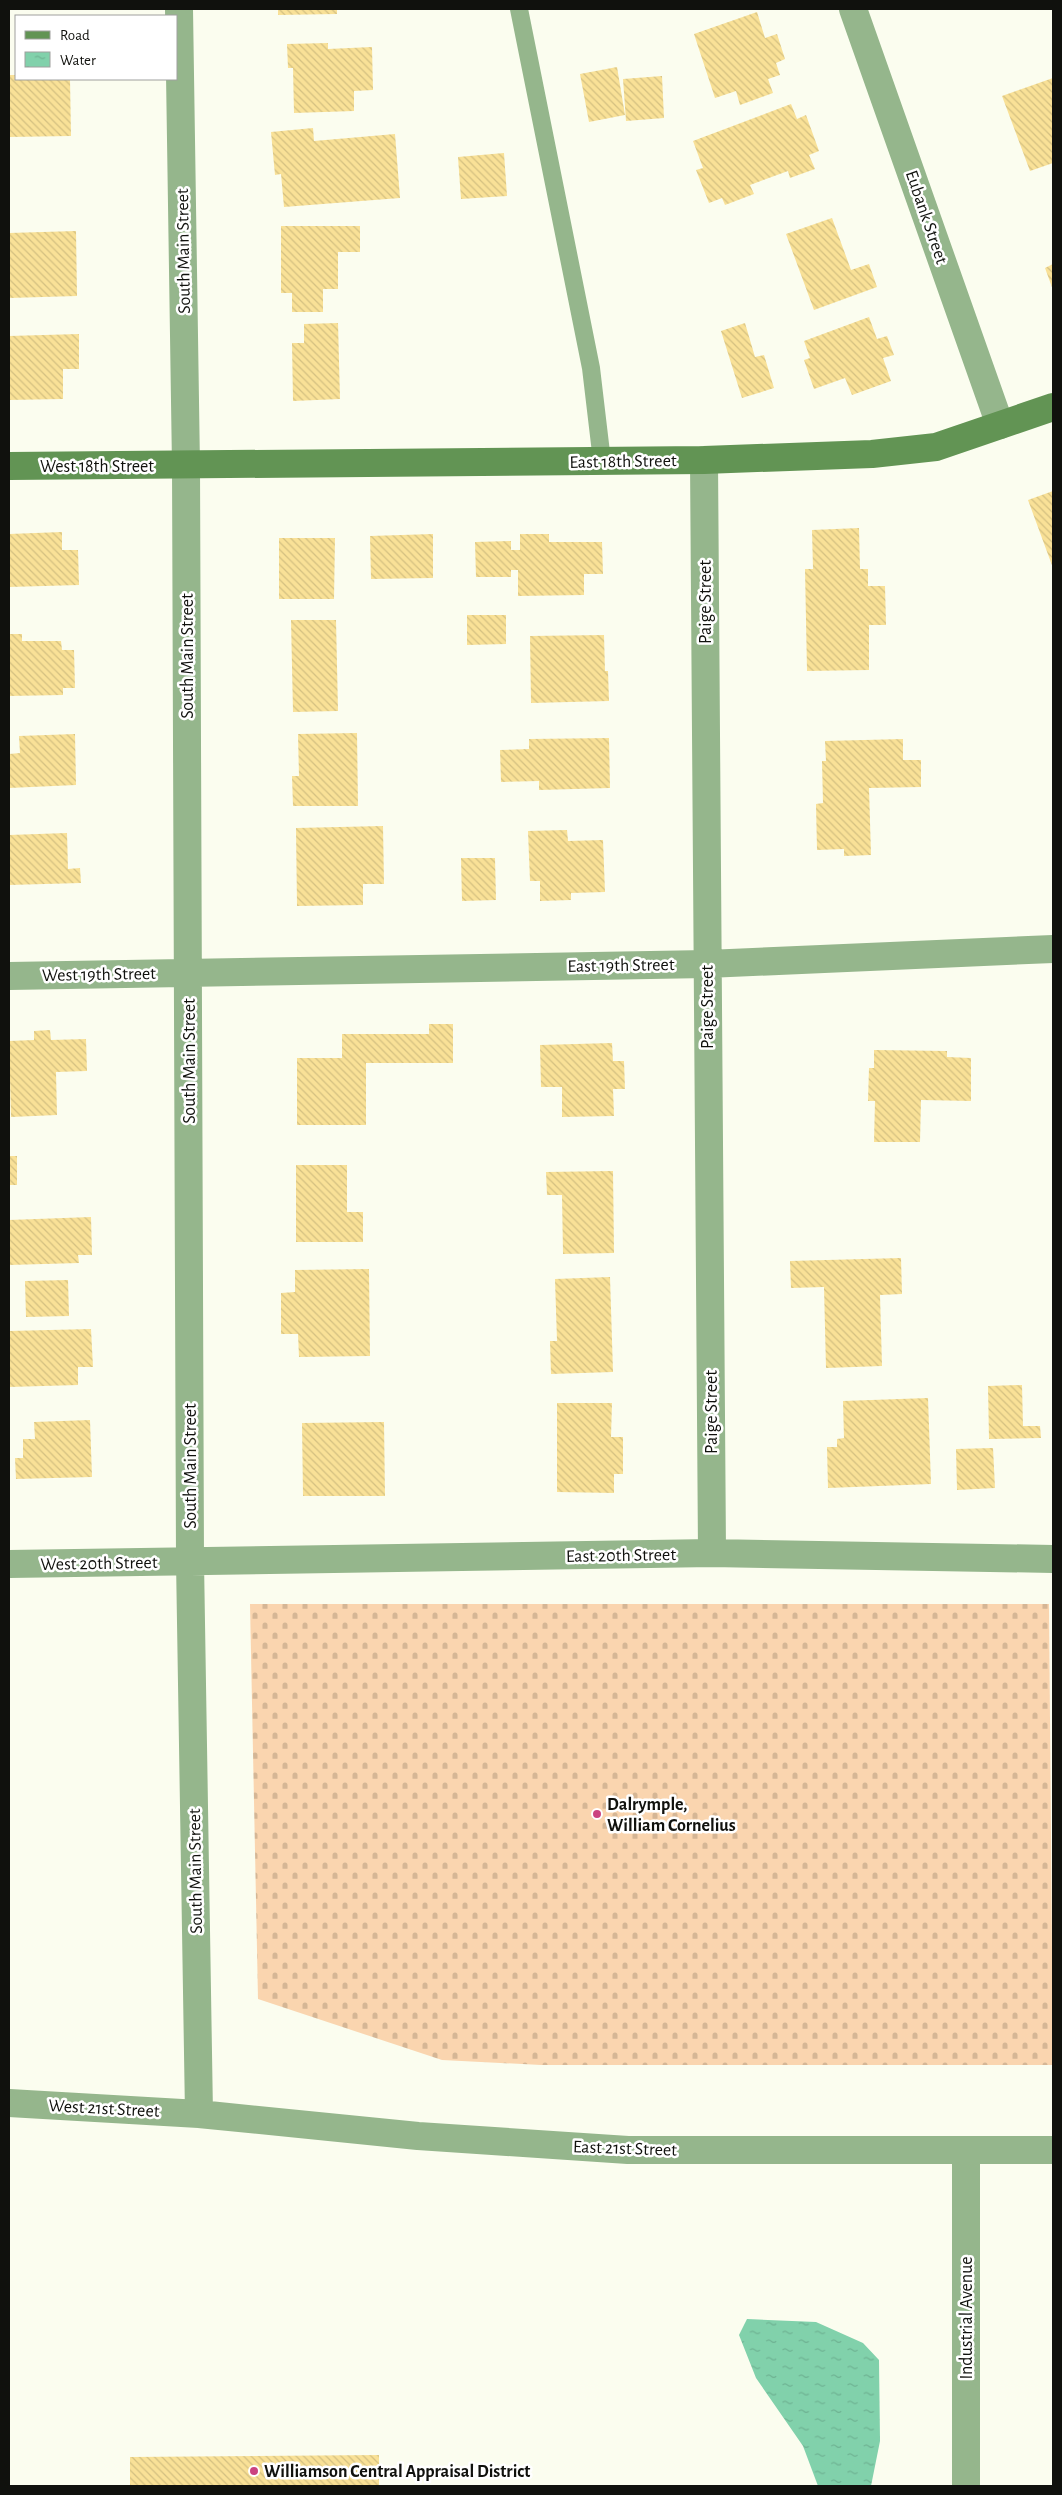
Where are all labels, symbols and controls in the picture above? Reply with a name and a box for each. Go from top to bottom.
legend [15,15,178,80]
text: Road [60,28,90,43]
text: Water [60,53,96,68]
street label: Eubank Street [902,168,951,267]
street label: South Main Street [174,188,194,314]
street label: East 18th Street [569,452,677,472]
street label: West 18th Street [40,458,154,476]
street label: Paige Street [697,560,715,644]
street label: South Main Street [179,593,197,719]
street label: East 19th Street [567,956,675,976]
street label: West 19th Street [42,965,156,985]
street label: Paige Street [699,965,717,1049]
street label: South Main Street [181,998,199,1124]
street label: Paige Street [703,1370,721,1454]
street label: South Main Street [182,1403,200,1529]
street label: East 20th Street [566,1546,676,1566]
street label: West 20th Street [40,1554,158,1574]
place label: Dalrymple, William Cornelius [607,1796,736,1835]
street label: South Main Street [186,1808,206,1934]
marker: Dalrymple, William Cornelius [591,1808,603,1820]
street label: West 21st Street [48,2097,160,2121]
street label: East 21st Street [573,2138,678,2160]
street label: Industrial Avenue [958,2256,976,2380]
place label: Williamson Central Appraisal District [264,2463,530,2481]
marker: Williamson Central Appraisal District [248,2465,260,2477]

